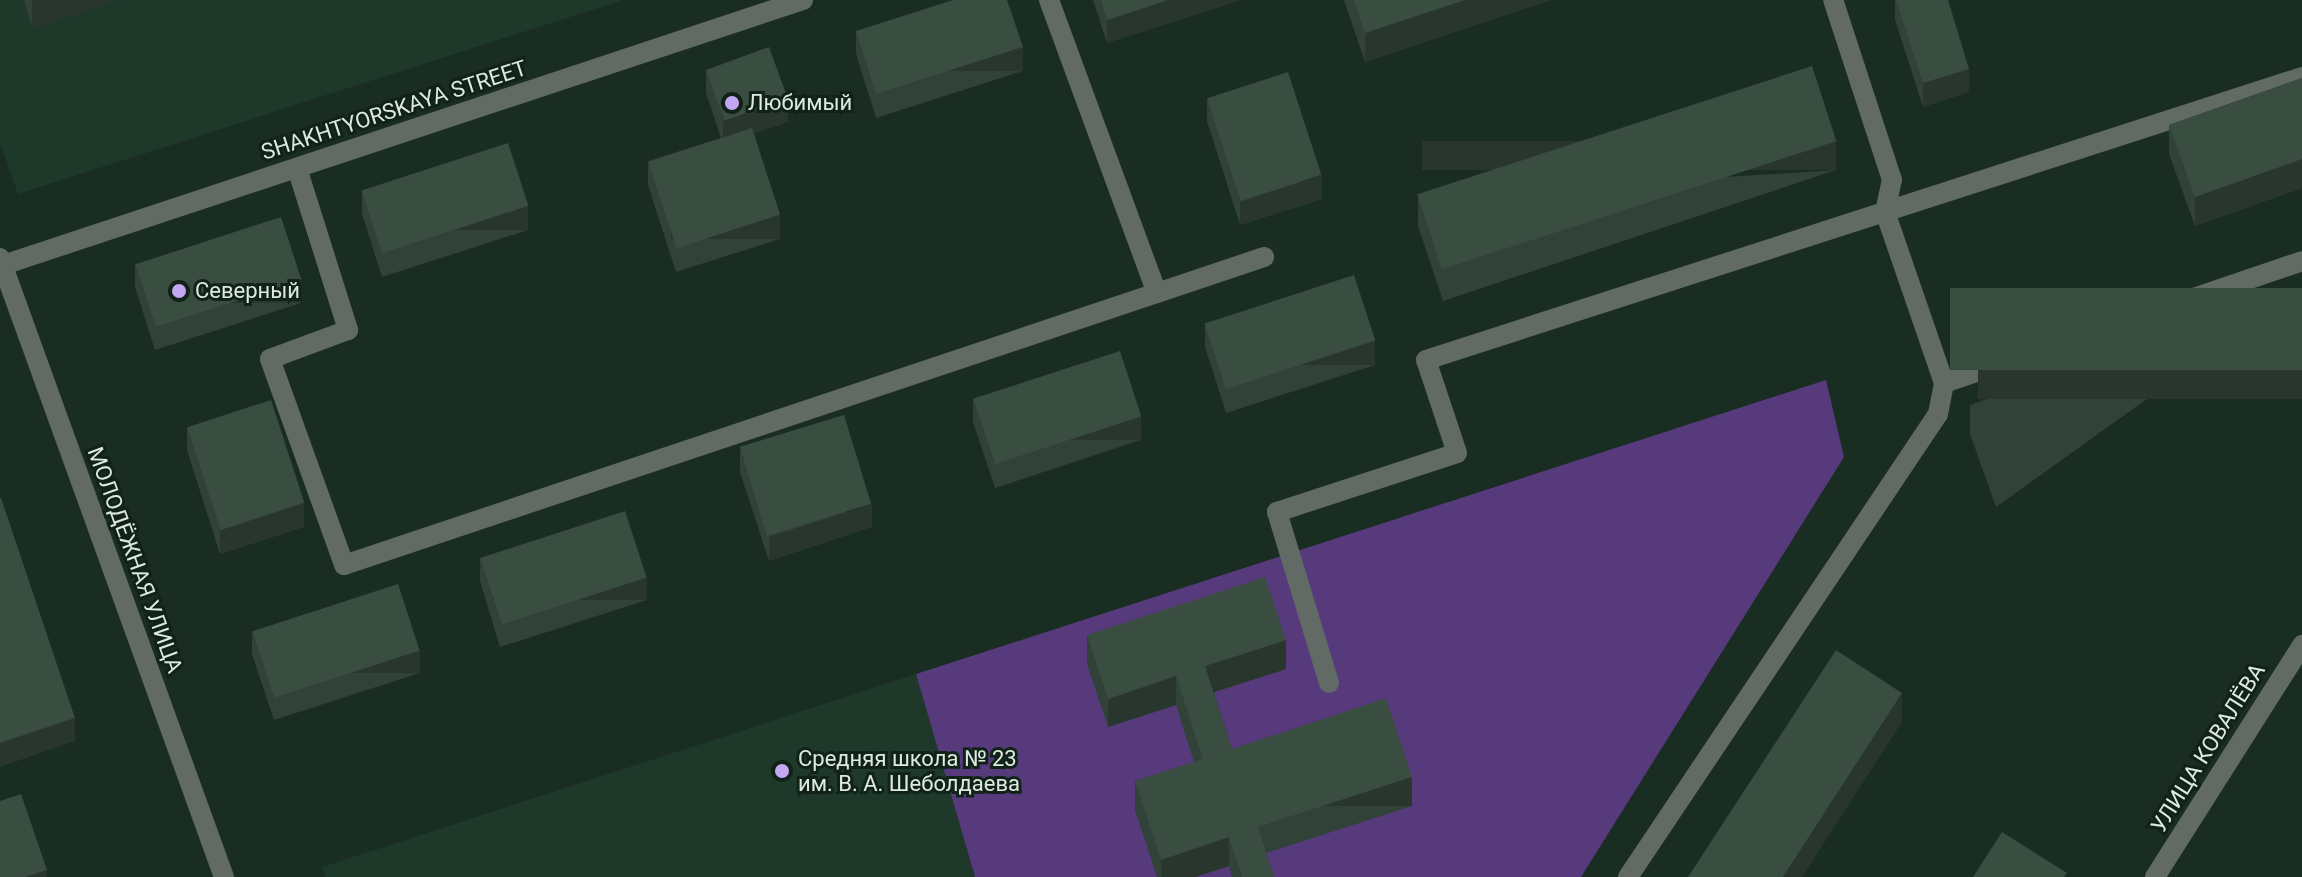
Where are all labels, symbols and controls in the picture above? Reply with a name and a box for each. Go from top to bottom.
street label: SHAKHTYORSKAYA STREET [258,55,530,165]
place label: Любимый [748,90,852,116]
marker: Любимый [723,94,741,112]
place label: Северный [195,278,300,304]
marker: Северный [170,282,188,300]
street label: МОЛОДЁЖНАЯ УЛИЦА [82,444,188,676]
street label: УЛИЦА КОВАЛЁВА [2145,659,2271,837]
place label: Средняя школа № 23 им. В. А. Шеболдаева [798,745,1020,796]
marker: Средняя школа № 23 им. В. А. Шеболдаева [773,762,791,780]

